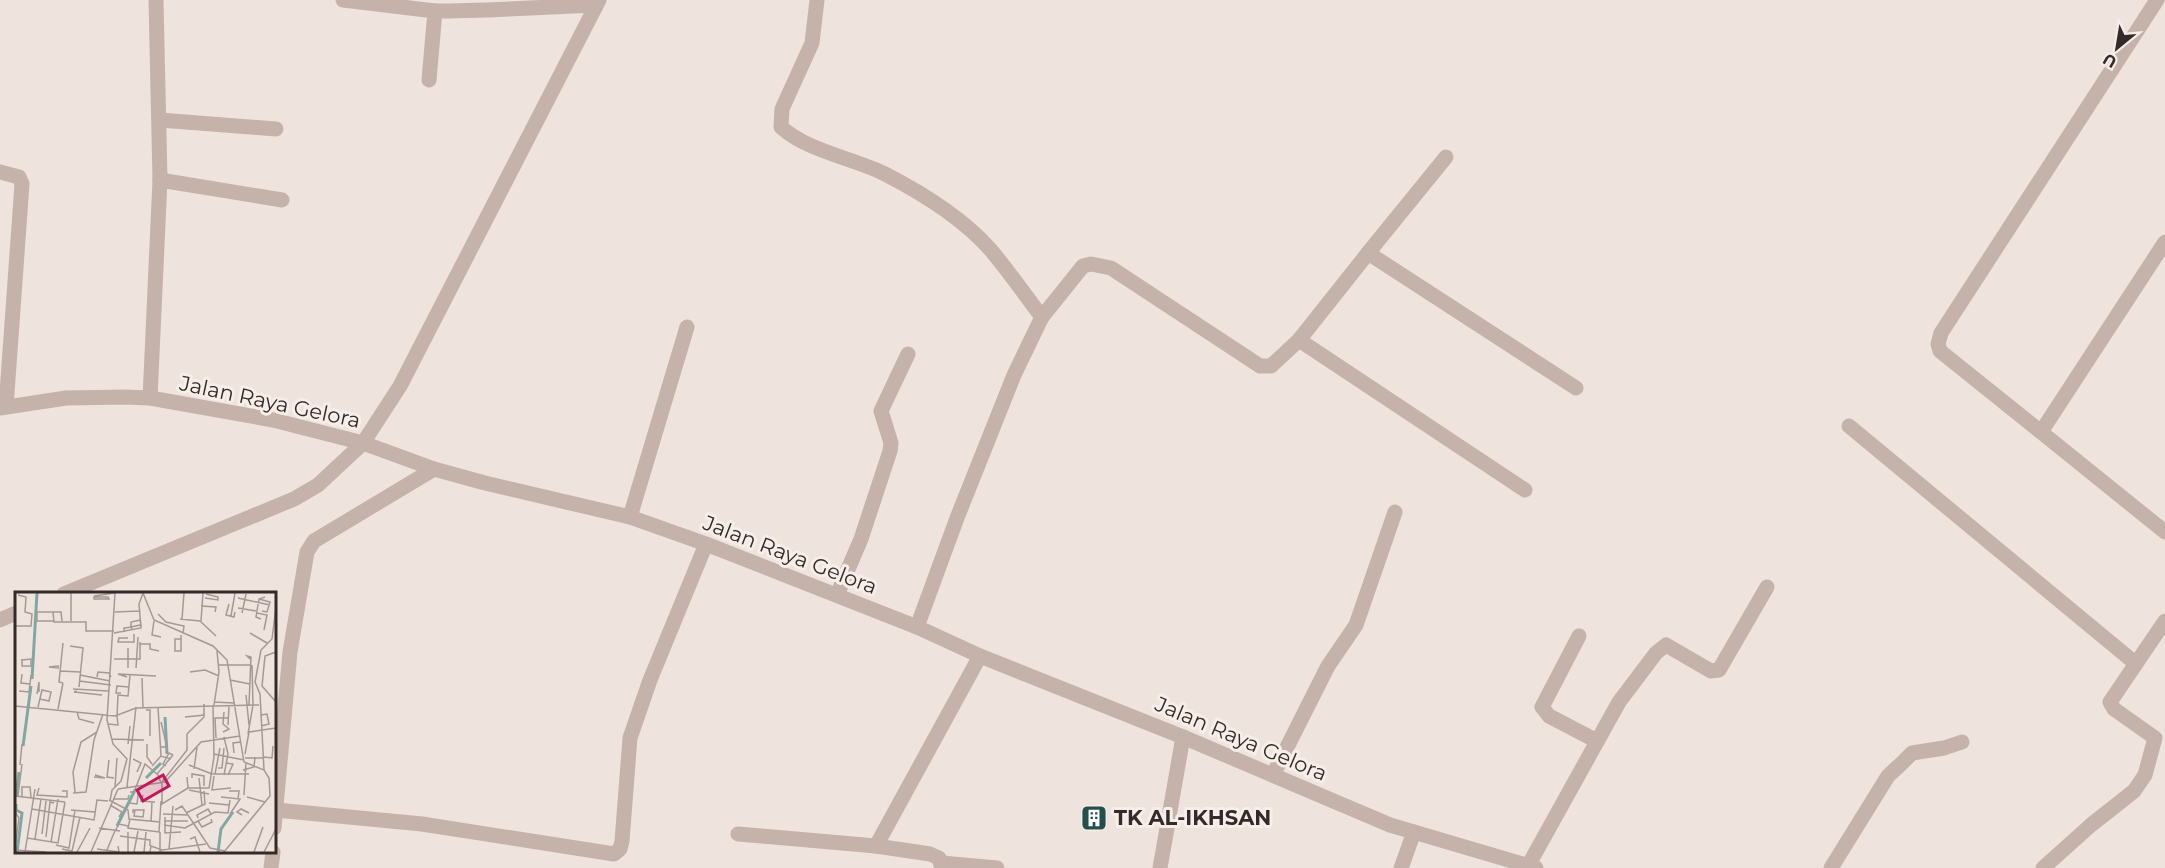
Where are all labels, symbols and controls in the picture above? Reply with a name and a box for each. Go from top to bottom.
north arrow [2087,18,2147,78]
text: U [2100,49,2120,72]
street label: Jalan Raya Gelora [176,370,363,433]
street label: Jalan Raya Gelora [699,509,881,599]
inset map [15,592,276,853]
street label: Jalan Raya Gelora [1151,691,1331,786]
building icon: TK AL-IKHSAN [1079,803,1109,833]
place label: TK AL-IKHSAN [1114,805,1271,830]

